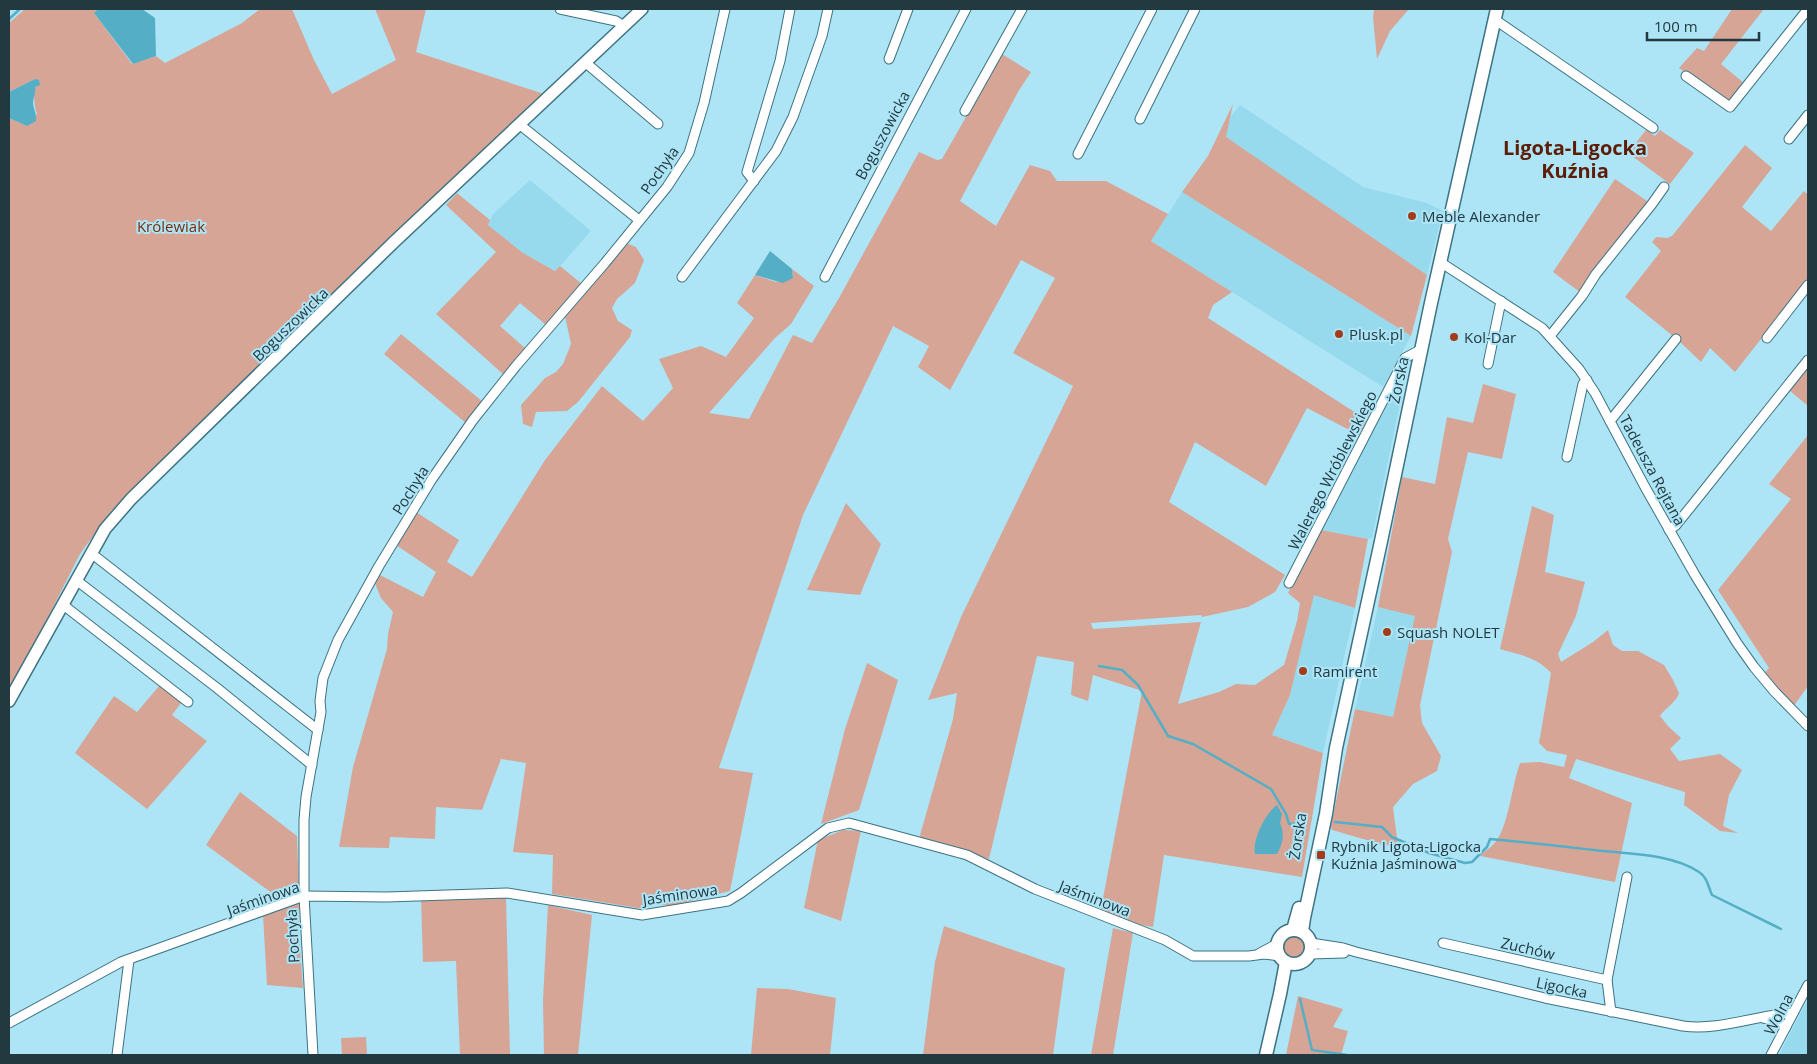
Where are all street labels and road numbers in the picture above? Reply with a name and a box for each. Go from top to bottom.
street label: Boguszowicka [850,87,914,183]
street label: Pochyła [635,142,683,198]
street label: Boguszowicka [248,283,332,365]
street label: Żorska [1383,355,1413,405]
street label: Walerego Wróblewskiego [1283,387,1381,553]
street label: Tadeusza Rejtana [1615,411,1691,529]
street label: Pochyła [387,462,433,518]
street label: Żorska [1283,811,1311,861]
street label: Jaśminowa [1054,874,1134,921]
street label: Jaśminowa [222,876,302,920]
street label: Jaśminowa [639,879,719,909]
street label: Pochyła [281,908,303,964]
street label: Zuchów [1499,932,1557,964]
street label: Ligocka [1534,972,1590,1002]
street label: Wolna [1759,990,1797,1038]

